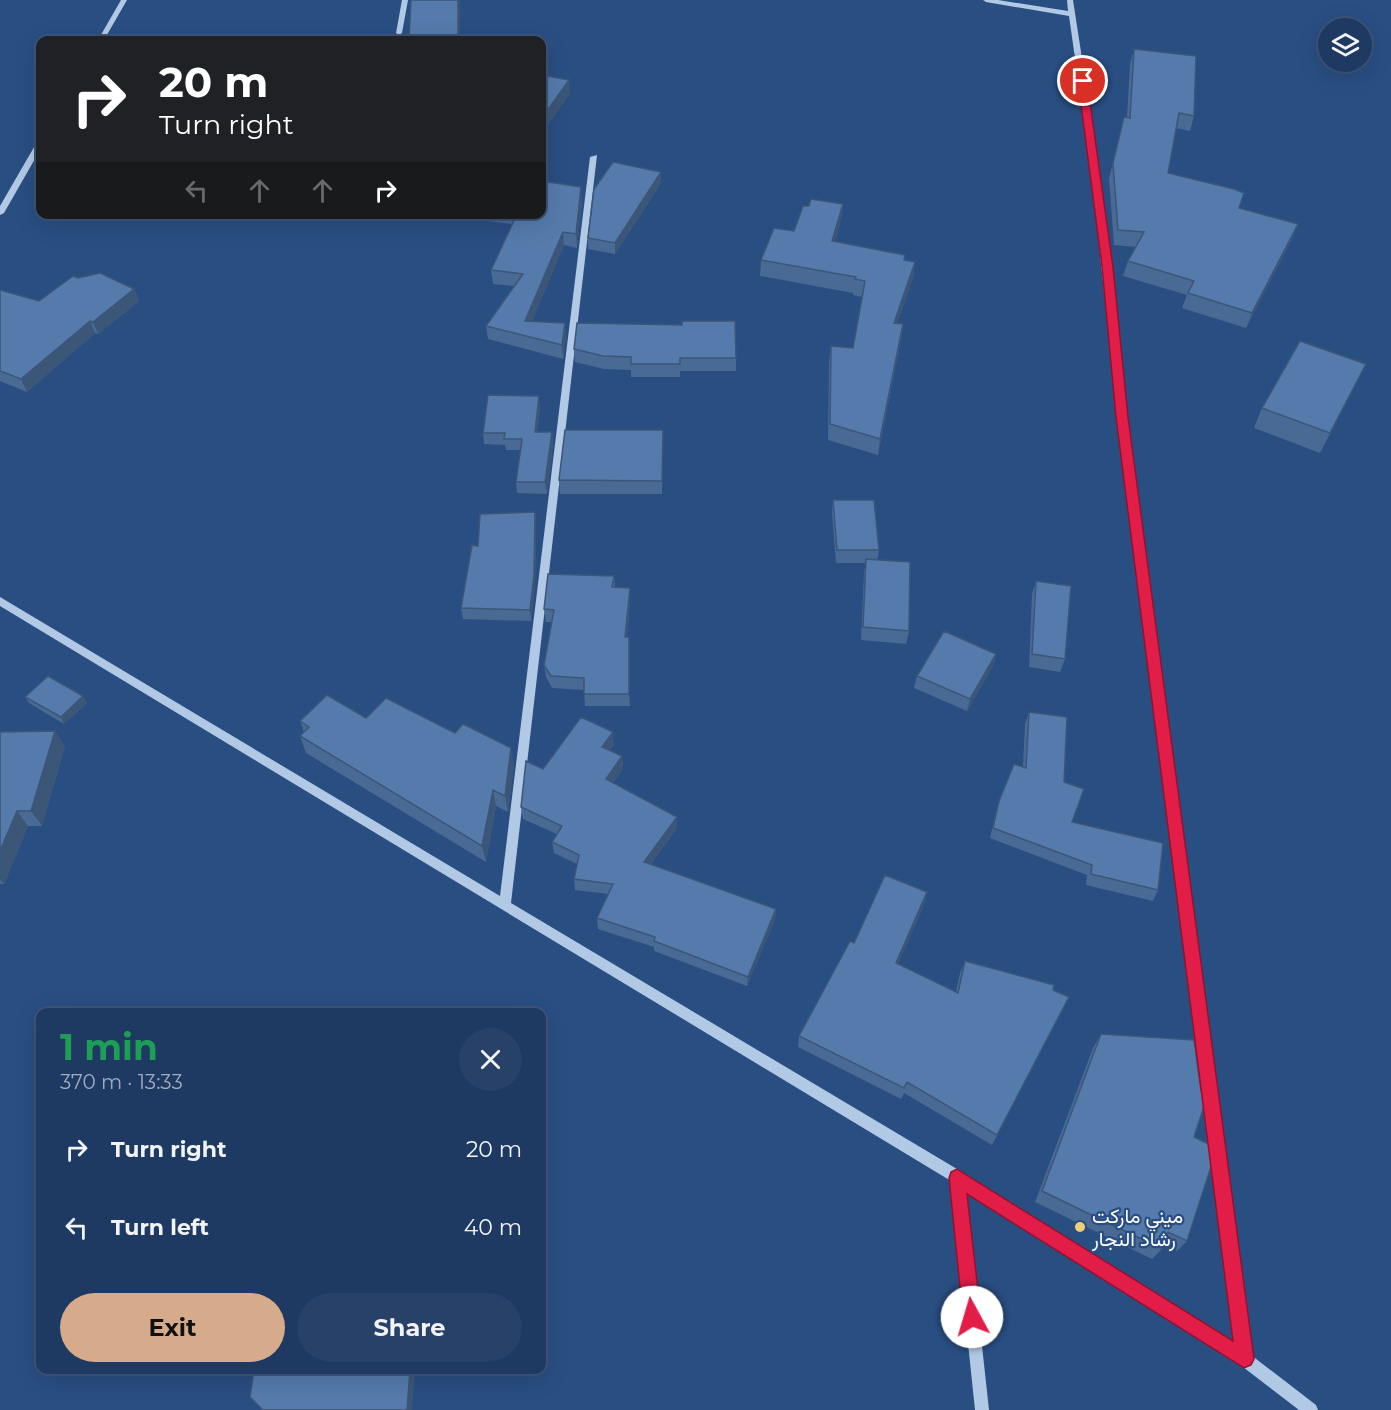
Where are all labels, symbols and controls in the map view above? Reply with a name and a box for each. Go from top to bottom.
map controls [1318,18,1372,72]
button: layers [1318,18,1372,72]
pin [1057,55,1108,106]
text: 20 m [159,56,268,108]
icon: right [60,60,138,138]
icon: arrive [1066,64,1099,97]
text: Turn right [159,108,294,141]
icon: left [180,174,213,207]
icon: ahead [243,174,276,207]
icon: ahead [306,174,339,207]
icon: right [369,174,402,207]
text: 1 min [60,1025,158,1069]
button: close [459,1028,522,1091]
text: 370 m · 13:33 [60,1070,183,1094]
icon: right [60,1133,93,1166]
text: Turn right [111,1136,226,1163]
text: 20 m [466,1136,522,1163]
place label: ميني ماركت رشاد النجار [1091,1204,1183,1252]
icon: left [60,1211,93,1244]
text: Turn left [111,1214,209,1241]
text: 40 m [464,1214,522,1241]
marker: ميني ماركت رشاد النجار [1073,1220,1087,1234]
position arrow [940,1285,1004,1349]
button: Exit [60,1293,285,1362]
button: Share [297,1293,522,1362]

